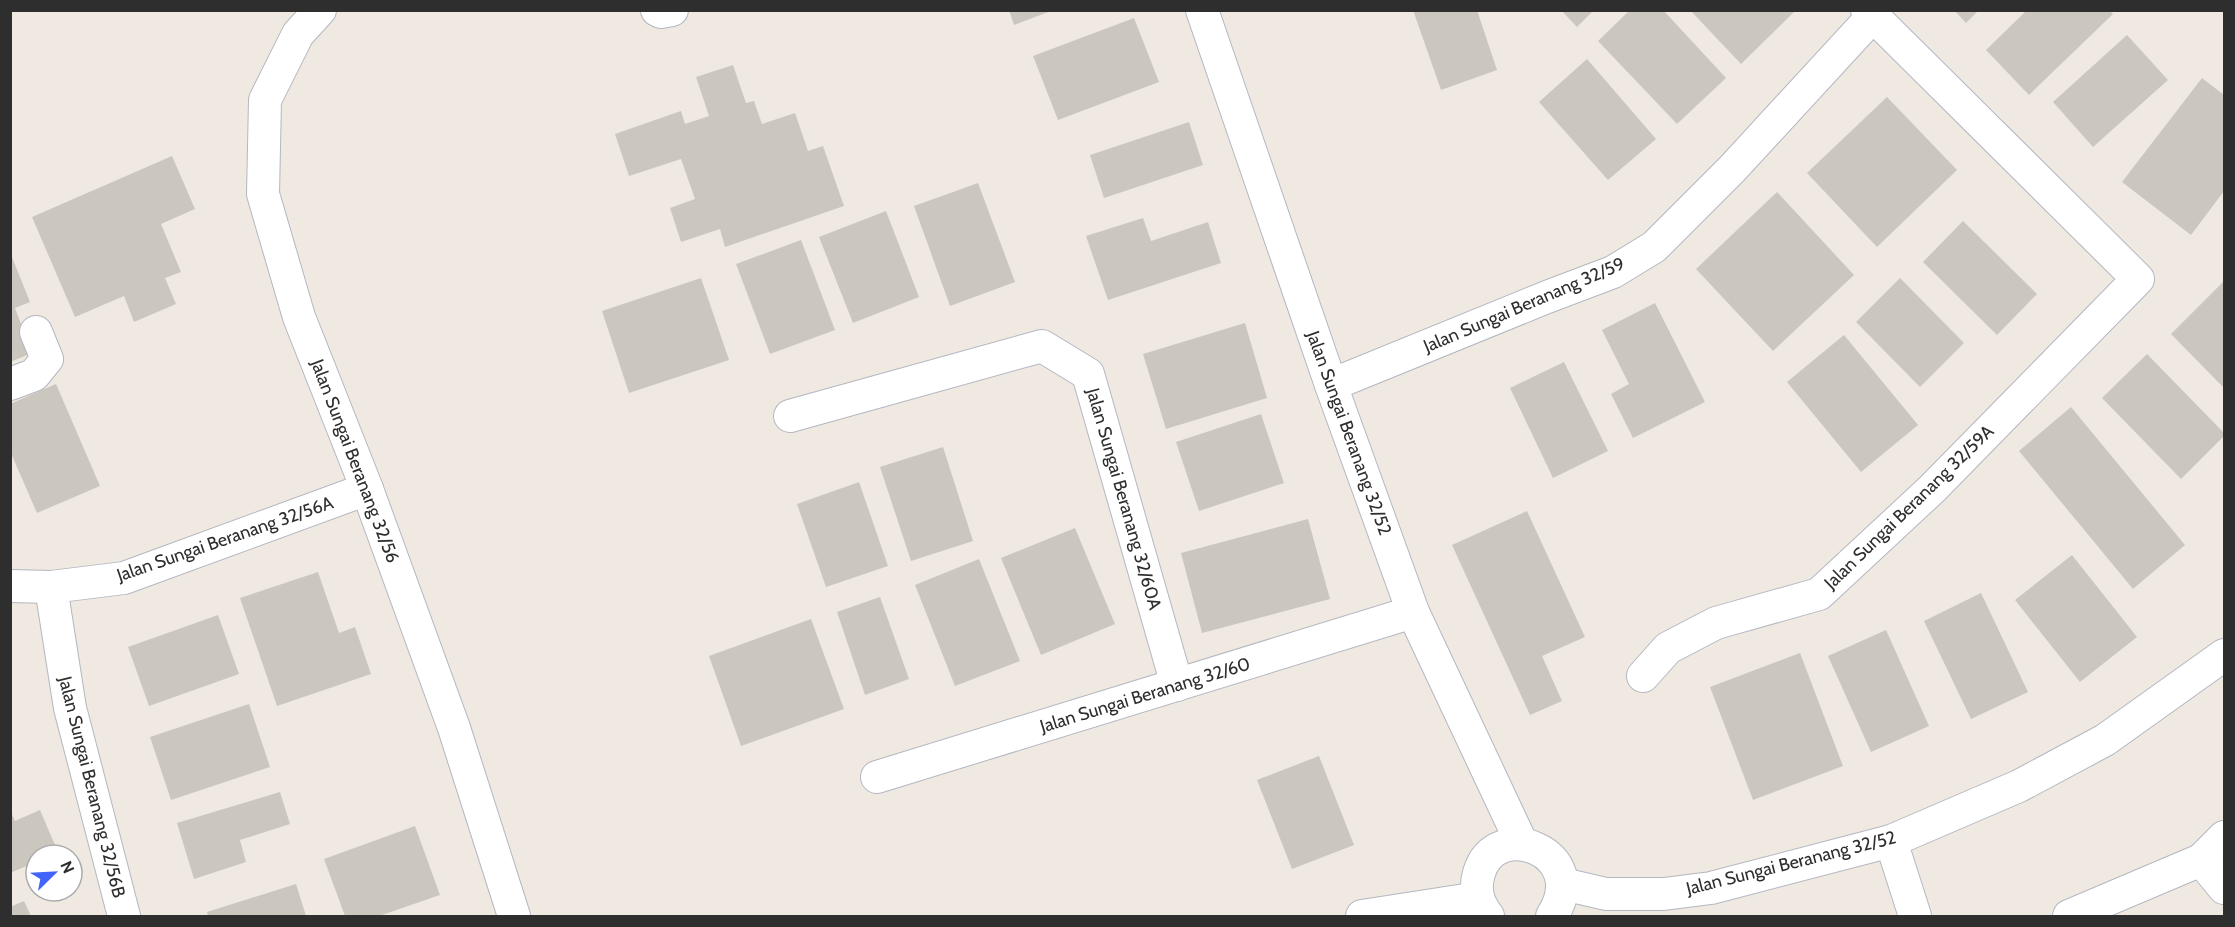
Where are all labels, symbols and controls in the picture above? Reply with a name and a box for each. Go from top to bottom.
street label: Jalan Sungai Beranang 32/59 [1419,253,1628,358]
street label: Jalan Sungai Beranang 32/52 [1301,327,1396,538]
street label: Jalan Sungai Beranang 32/56 [306,355,404,566]
street label: Jalan Sungai Beranang 32/60A [1082,385,1166,612]
street label: Jalan Sungai Beranang 32/59A [1819,420,1998,594]
street label: Jalan Sungai Beranang 32/56A [113,492,336,587]
street label: Jalan Sungai Beranang 32/60 [1036,653,1253,738]
street label: Jalan Sungai Beranang 32/56B [54,673,130,900]
street label: Jalan Sungai Beranang 32/52 [1683,826,1898,900]
north arrow [24,843,84,903]
text: N [56,858,78,876]

